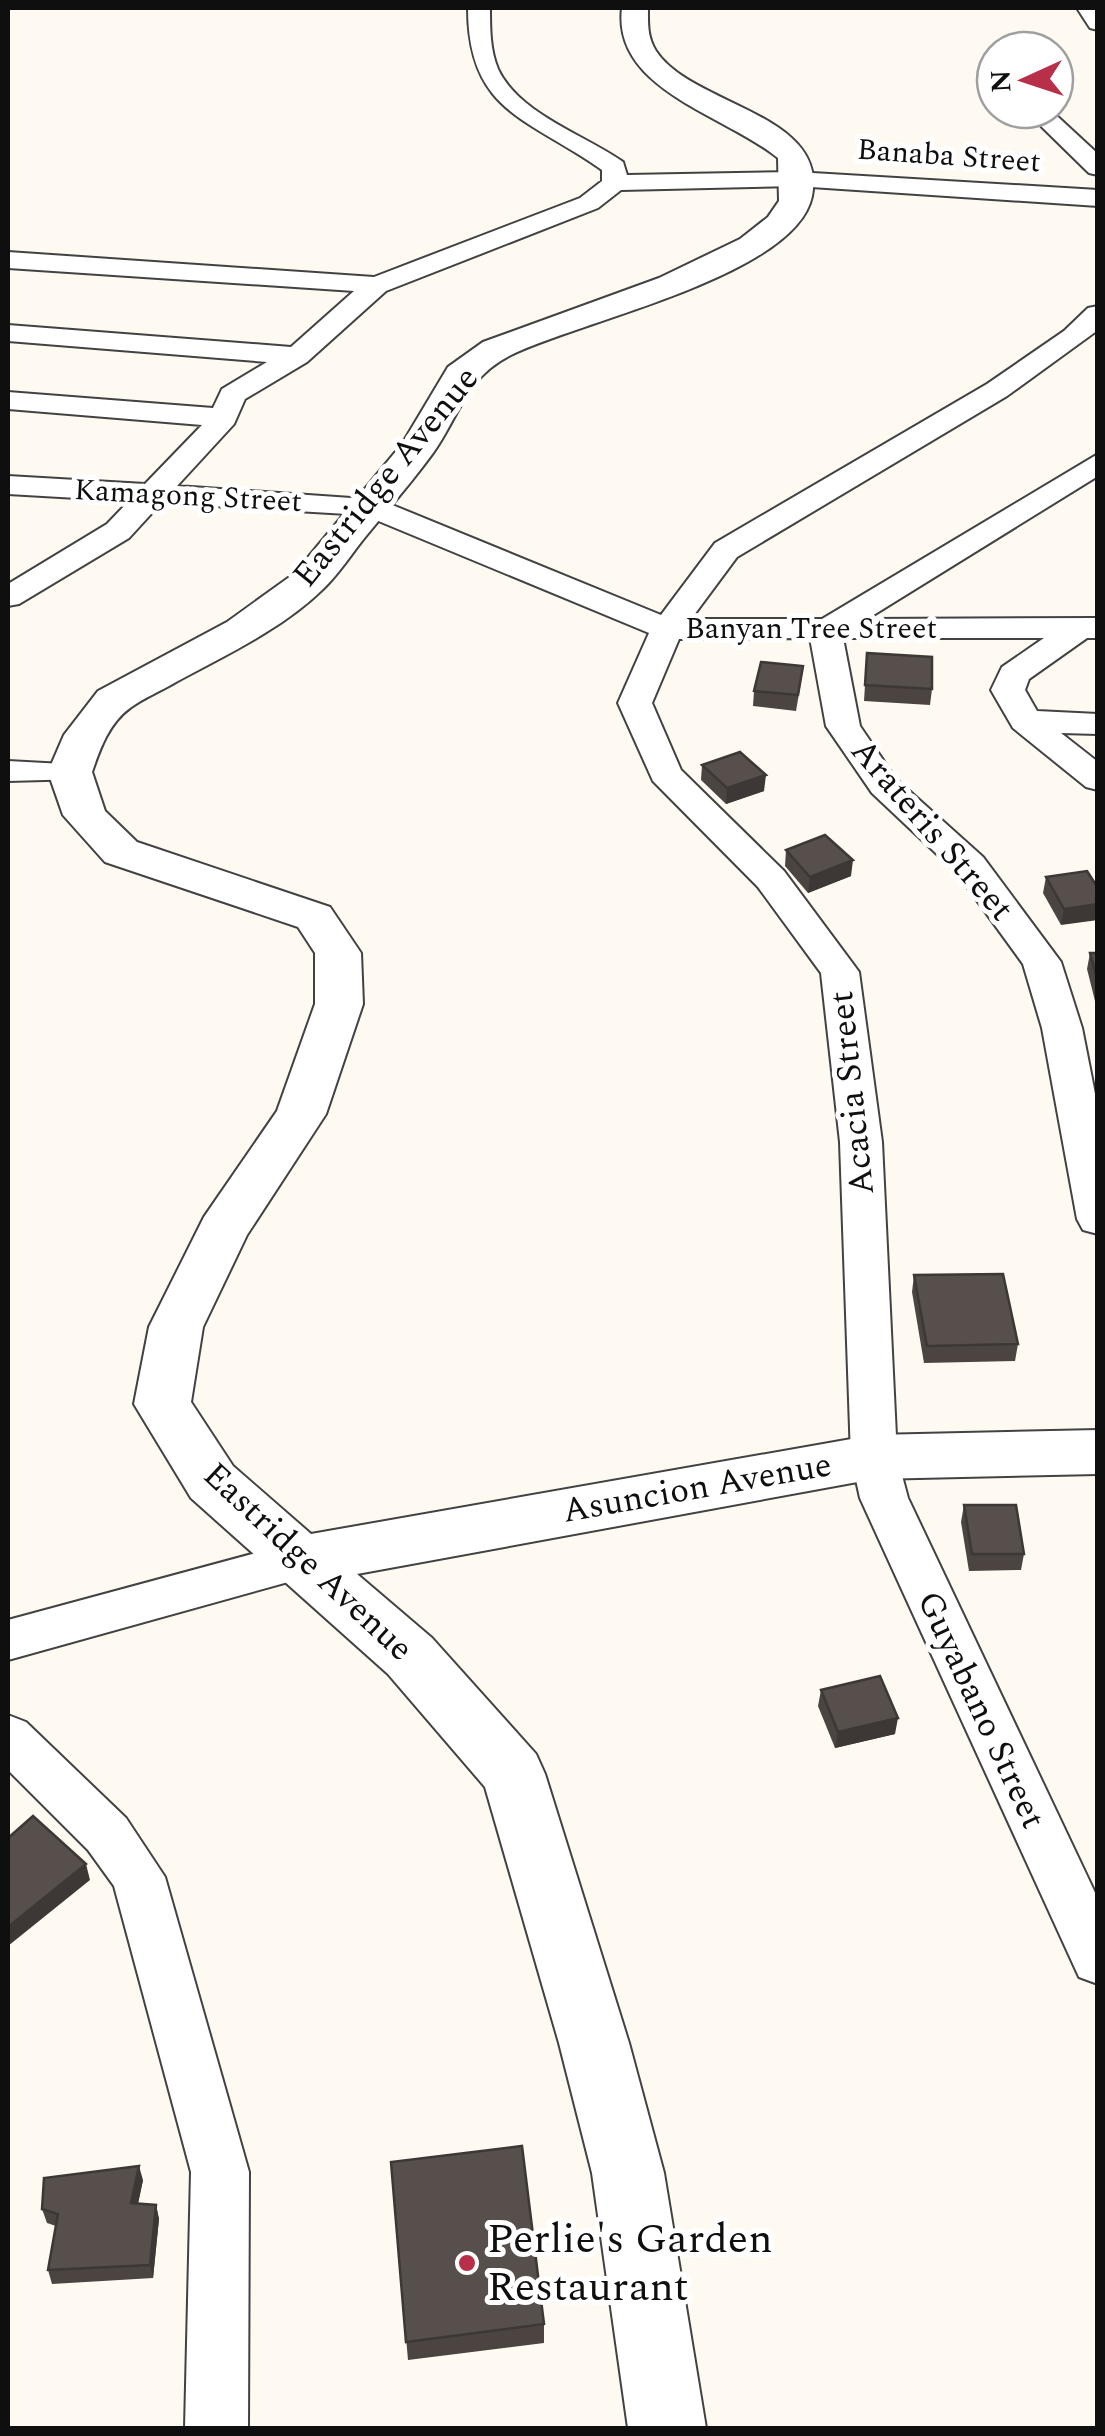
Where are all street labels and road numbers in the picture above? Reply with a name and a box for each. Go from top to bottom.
street label: Banaba Street [856,127,1042,185]
street label: Eastridge Avenue [280,355,492,599]
street label: Kamagong Street [73,467,303,525]
street label: Banyan Tree Street [685,606,937,652]
street label: Arateris Street [837,727,1027,933]
street label: Acacia Street [815,988,889,1198]
street label: Asuncion Avenue [558,1438,836,1538]
street label: Eastridge Avenue [191,1450,425,1674]
street label: Guyabano Street [903,1582,1059,1838]

